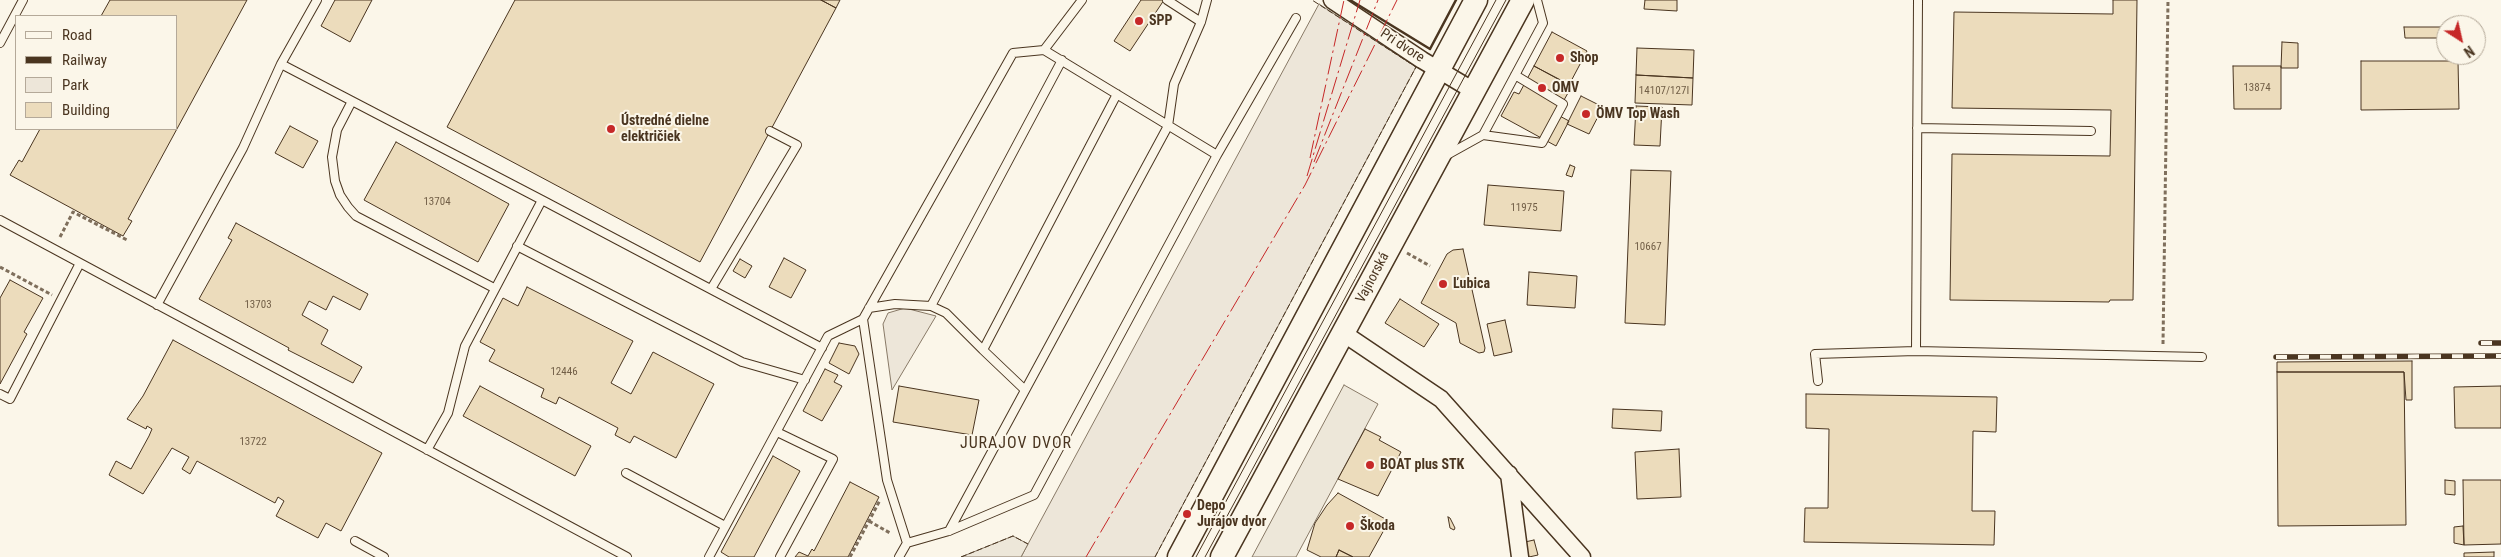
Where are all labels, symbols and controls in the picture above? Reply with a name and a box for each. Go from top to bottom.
place label: SPP [1149,13,1172,29]
legend [15,15,178,130]
marker: SPP [1133,15,1145,27]
north arrow [2436,15,2486,65]
text: Road [62,26,92,44]
street label: Pri dvore [1377,26,1427,66]
text: N [2461,42,2477,60]
place label: Shop [1570,50,1598,66]
text: Railway [62,51,107,69]
marker: Shop [1554,52,1566,64]
text: Park [62,76,89,94]
place label: OMV [1552,80,1579,96]
house number: 13874 [2243,81,2271,95]
marker: OMV [1536,82,1548,94]
house number: 14107/127I [1639,84,1689,98]
text: Building [62,101,110,119]
place label: ÖMV Top Wash [1596,106,1680,122]
marker: ÖMV Top Wash [1580,108,1592,120]
place label: Ústredné dielne električiek [621,113,709,146]
marker: Ústredné dielne električiek [605,123,617,135]
house number: 13704 [423,195,451,209]
house number: 11975 [1510,201,1538,215]
house number: 10667 [1634,240,1662,254]
street label: Vajnorská [1353,250,1393,306]
place label: Ľubica [1453,276,1490,292]
marker: Ľubica [1437,278,1449,290]
house number: 13703 [244,298,272,312]
house number: 12446 [550,365,578,379]
district label: JURAJOV DVOR [958,434,1074,454]
house number: 13722 [239,435,267,449]
place label: BOAT plus STK [1380,457,1464,473]
marker: BOAT plus STK [1364,459,1376,471]
place label: Depo Jurajov dvor [1197,498,1266,530]
marker: Depo Jurajov dvor [1181,508,1193,520]
place label: Škoda [1360,518,1395,534]
marker: Škoda [1344,520,1356,532]

